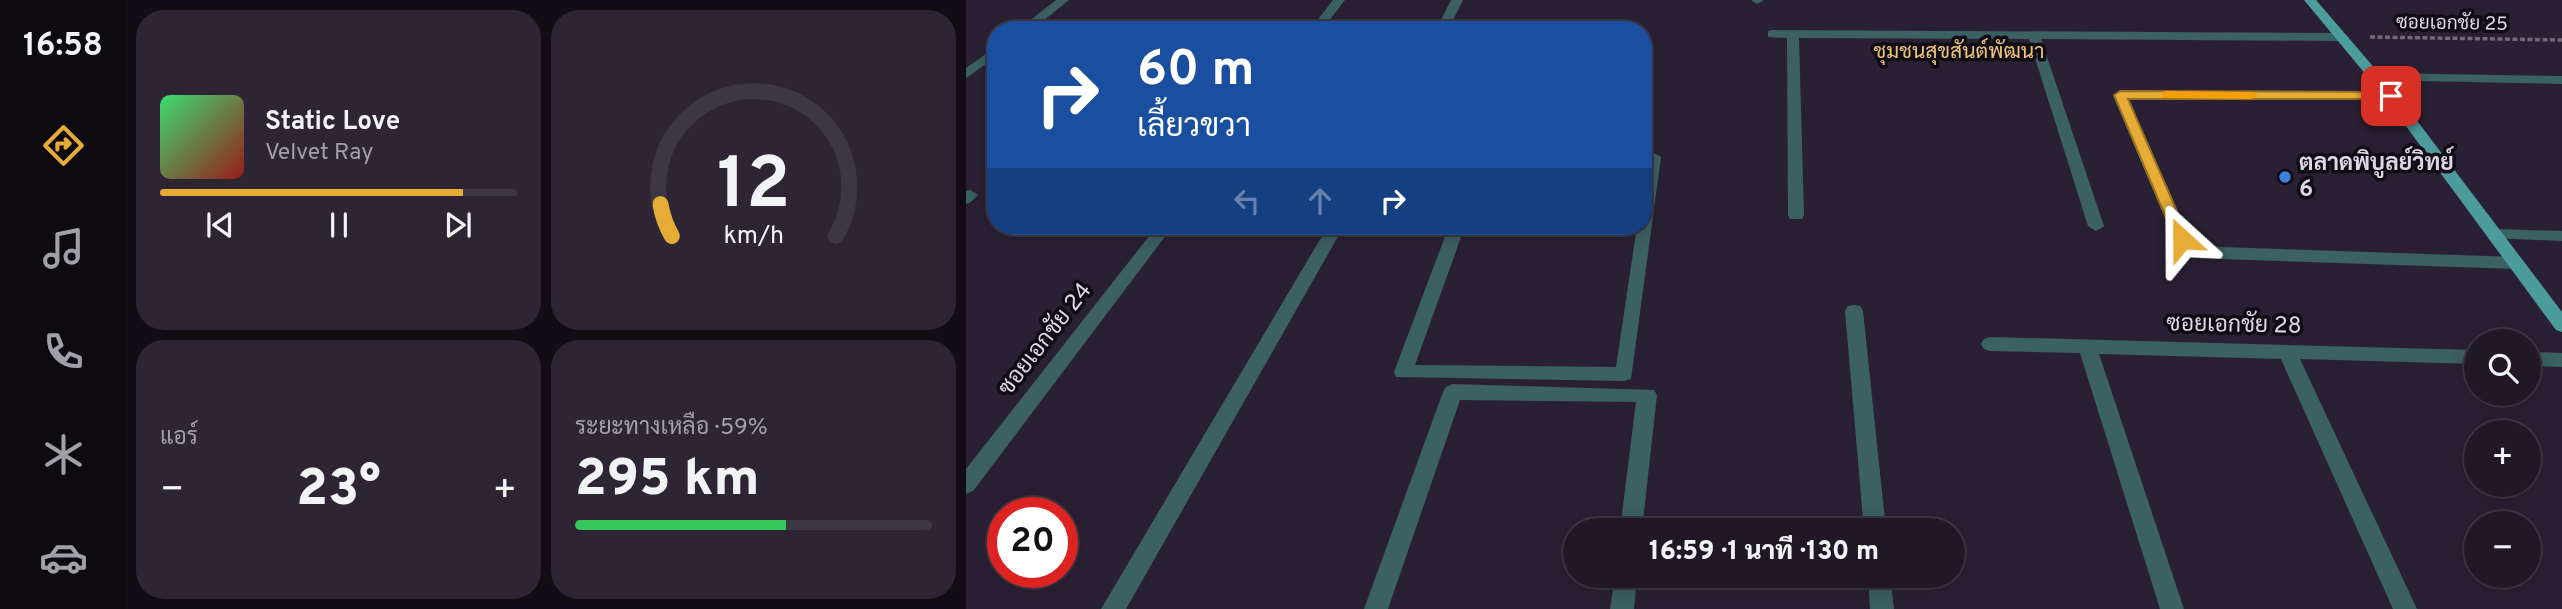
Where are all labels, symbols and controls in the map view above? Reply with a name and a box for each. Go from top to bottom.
street label: ซอยเอกชัย 25 [2396,11,2508,37]
text: 16:58 [23,27,103,67]
district label: ชุมชนสุขสันต์พัฒนา [1874,37,2044,66]
text: 60 m [1137,41,1255,103]
icon: right [1022,49,1113,140]
pin [2361,66,2421,126]
icon: arrive [2372,77,2410,115]
text: Static Love [265,106,400,139]
text: เลี้ยวขวา [1137,108,1251,148]
icon: directions [39,121,88,170]
text: Velvet Ray [265,139,373,168]
text: 12 [717,142,790,234]
place label: ตลาดพิบูลย์วิทย์ 6 [2299,146,2455,205]
marker: ตลาดพิบูลย์วิทย์ 6 [2277,169,2293,185]
icon: left [1228,182,1266,220]
icon: ahead [1301,182,1339,220]
icon: right [1374,182,1412,220]
position arrow [2145,202,2219,276]
icon: previous [201,206,239,244]
icon: pause [320,206,358,244]
icon: next [439,206,477,244]
text: km/h [723,221,784,253]
icon: music [39,224,88,273]
street label: ซอยเอกชัย 24 [991,277,1099,402]
street label: ซอยเอกชัย 28 [2166,308,2302,342]
icon: phone [39,327,88,376]
map controls [2464,329,2541,588]
button: search [2464,329,2541,406]
text: ระยะทางเหลือ · 59% [575,414,768,443]
button: + [2464,420,2541,497]
text: แอร์ [160,424,198,453]
icon: climate [39,430,88,479]
text: 295 km [575,448,759,514]
text: 23° [296,458,381,524]
text: − [160,467,185,516]
text: + [492,467,517,516]
speed limit sign: 20 [987,497,1078,588]
button: − [2464,511,2541,588]
icon: car [39,533,88,582]
text: 16:59 · 1 นาที · 130 m [1649,536,1879,569]

